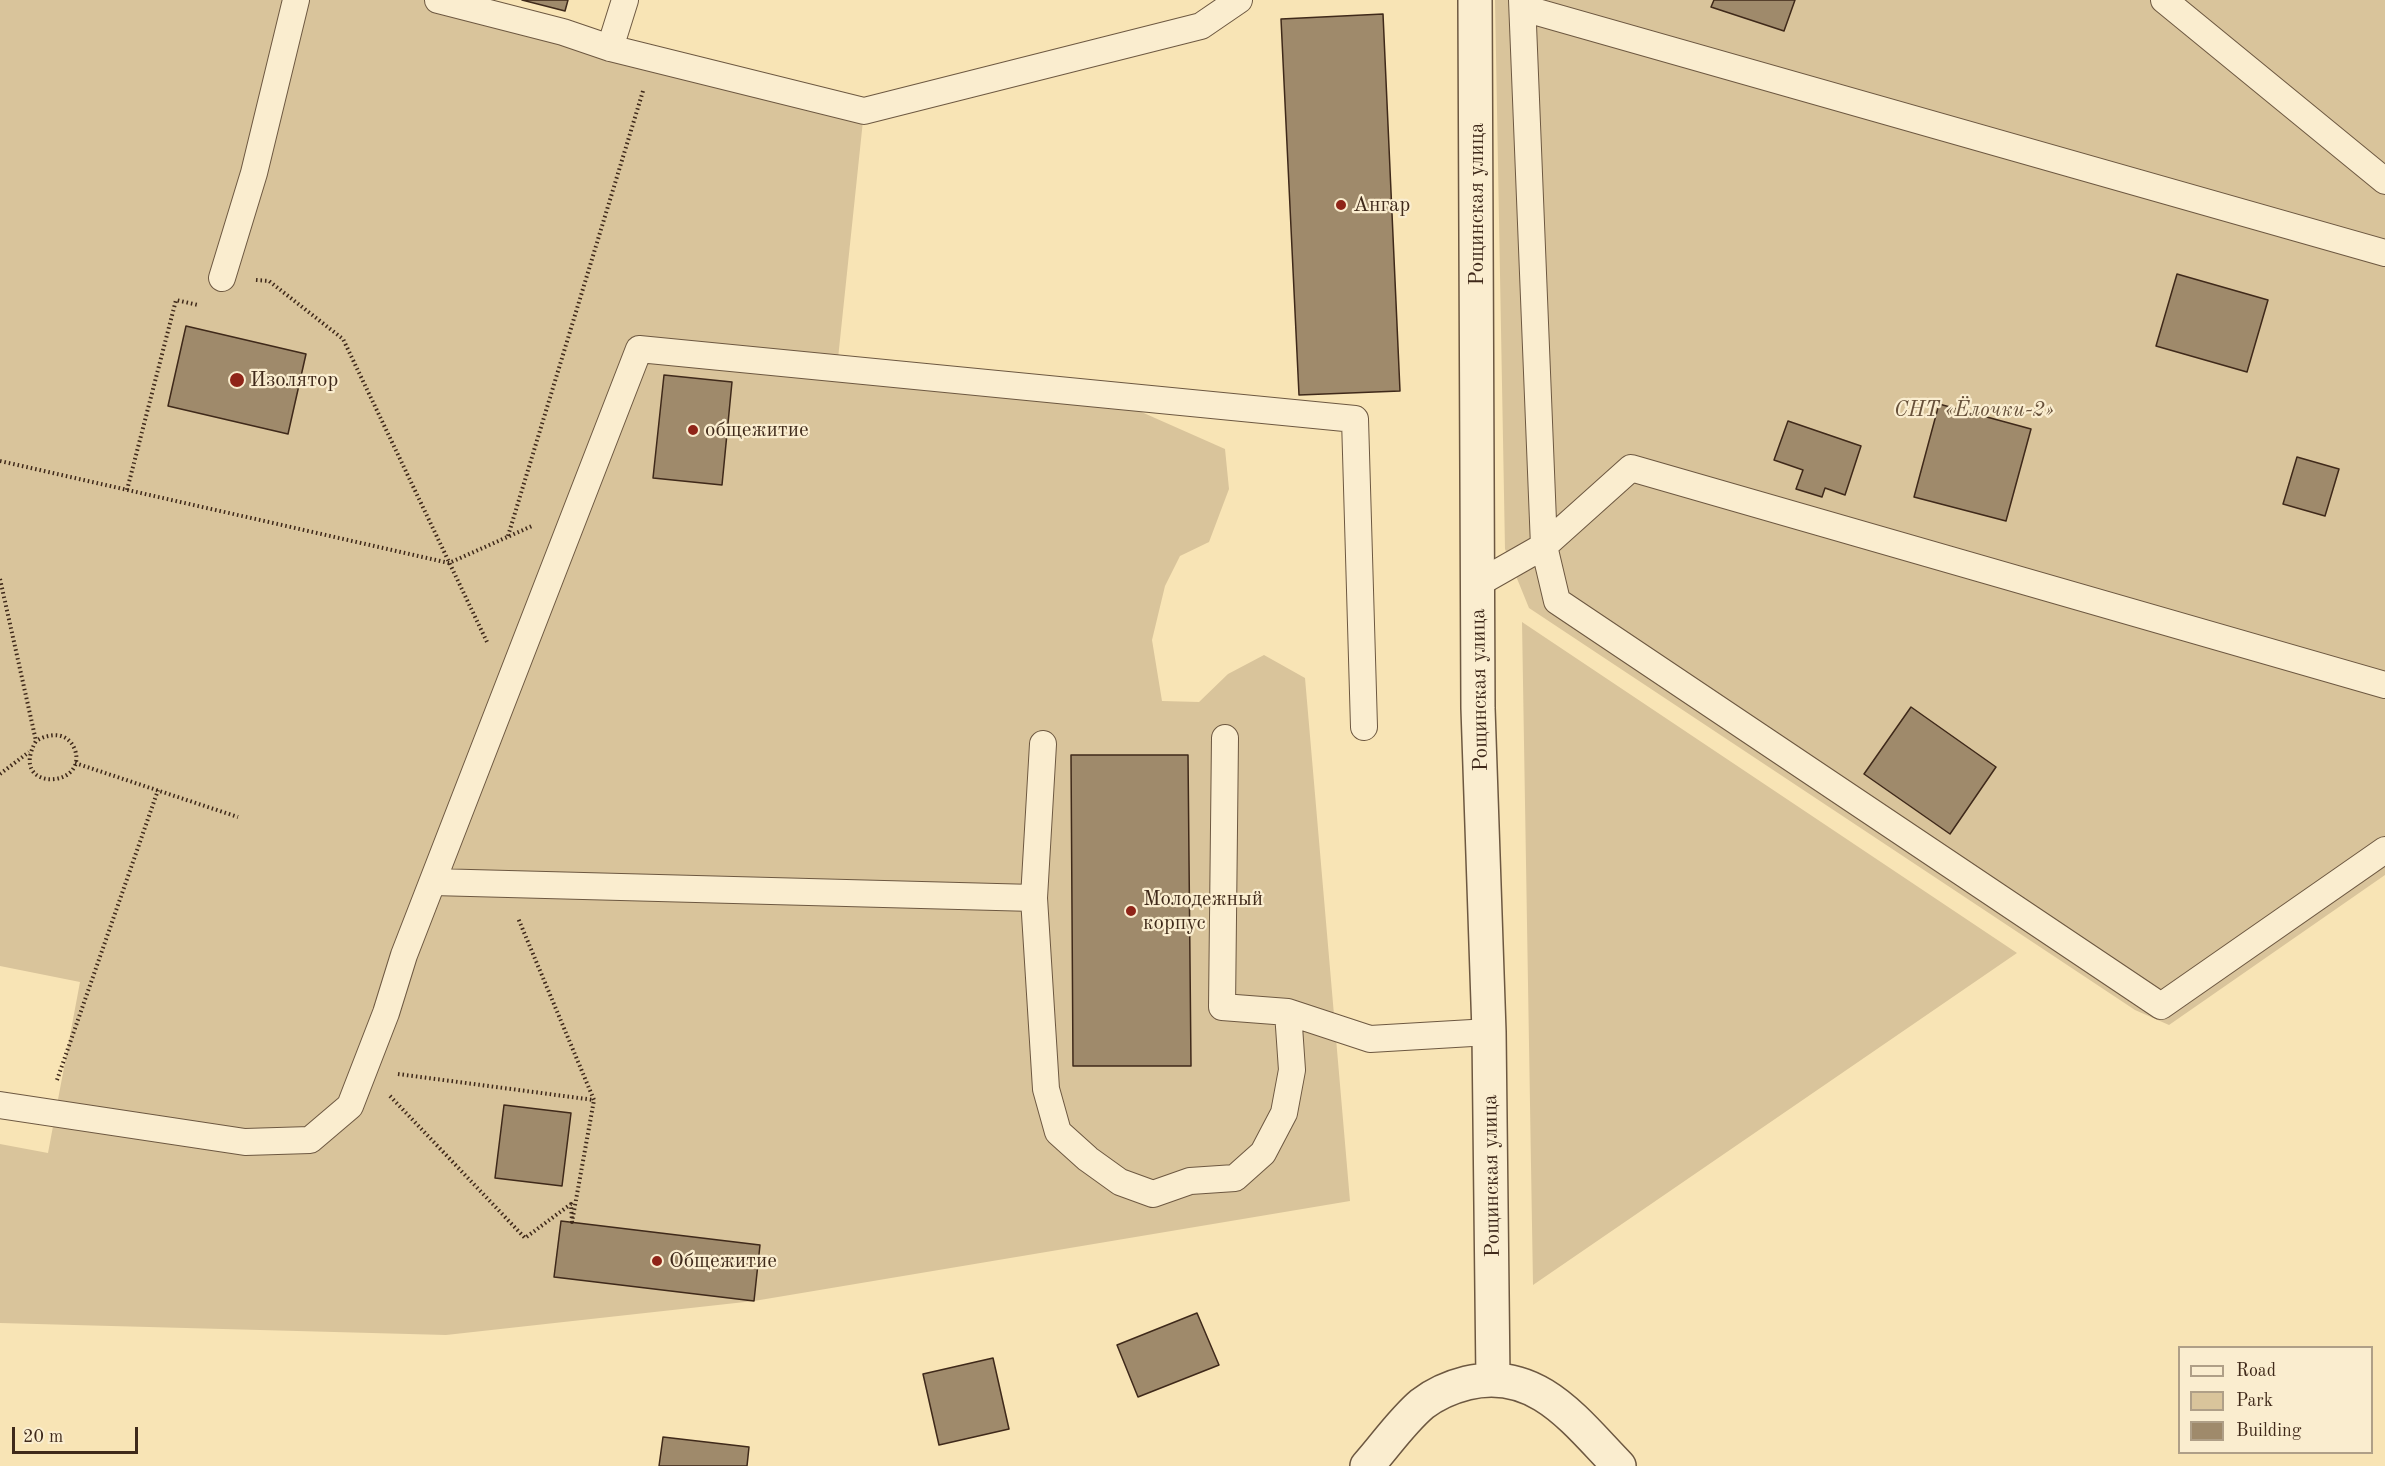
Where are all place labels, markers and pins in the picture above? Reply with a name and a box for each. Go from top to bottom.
place label: Ангар [1353,192,1410,218]
marker: Ангар [1334,198,1348,212]
place label: Изолятор [250,367,338,393]
marker: Изолятор [228,371,246,389]
place label: общежитие [705,417,809,443]
marker: общежитие [686,423,700,437]
place label: Молодежный корпус [1143,886,1263,936]
marker: Молодежный корпус [1124,904,1138,918]
place label: Общежитие [669,1248,777,1274]
marker: Общежитие [650,1254,664,1268]

